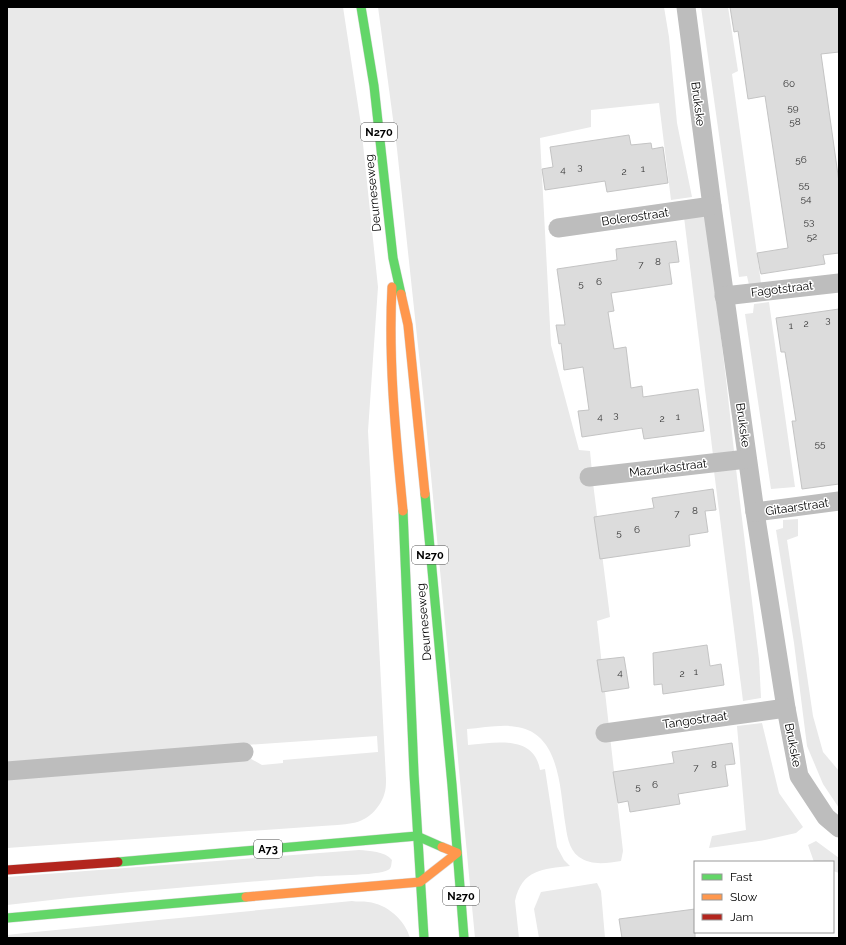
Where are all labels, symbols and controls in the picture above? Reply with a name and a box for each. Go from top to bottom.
house number: 60 [783,78,795,89]
street label: Brukske [688,81,708,127]
house number: 59 [787,102,799,113]
house number: 58 [789,116,801,127]
road number: N270 [361,123,397,141]
street label: Deurneseweg [362,154,384,232]
house number: 56 [795,154,807,165]
house number: 3 [577,161,583,172]
house number: 1 [641,163,646,174]
house number: 4 [560,164,566,175]
house number: 2 [621,166,627,177]
house number: 55 [799,179,810,190]
house number: 54 [801,193,812,204]
street label: Bolerostraat [601,205,669,229]
house number: 53 [804,216,814,227]
house number: 52 [807,231,817,242]
house number: 8 [655,256,661,267]
house number: 7 [638,259,644,270]
house number: 6 [596,276,602,287]
house number: 5 [578,278,584,289]
street label: Fagotstraat [750,278,814,300]
house number: 3 [825,314,831,325]
house number: 2 [803,318,809,329]
house number: 1 [789,320,794,331]
street label: Brukske [733,402,753,448]
house number: 3 [613,409,619,420]
house number: 4 [597,411,603,422]
house number: 1 [676,411,681,422]
house number: 2 [659,413,665,424]
house number: 55 [815,438,826,449]
street label: Mazurkastraat [628,456,708,480]
street label: Gitaarstraat [765,496,829,518]
house number: 8 [692,505,698,516]
house number: 7 [674,508,680,519]
house number: 6 [634,524,640,535]
house number: 5 [616,527,622,538]
road number: N270 [412,546,448,564]
street label: Deurneseweg [414,583,434,661]
house number: 1 [694,666,699,677]
house number: 4 [617,667,623,678]
house number: 2 [679,668,685,679]
street label: Tangostraat [662,709,728,731]
street label: Brukske [782,722,804,768]
house number: 8 [711,759,717,770]
house number: 7 [693,762,699,773]
house number: 6 [652,779,658,790]
house number: 5 [635,781,641,792]
road number: A73 [254,840,282,858]
legend [694,861,834,933]
text: Fast [730,870,753,884]
road number: N270 [443,887,479,905]
text: Slow [730,890,757,904]
text: Jam [730,910,753,924]

